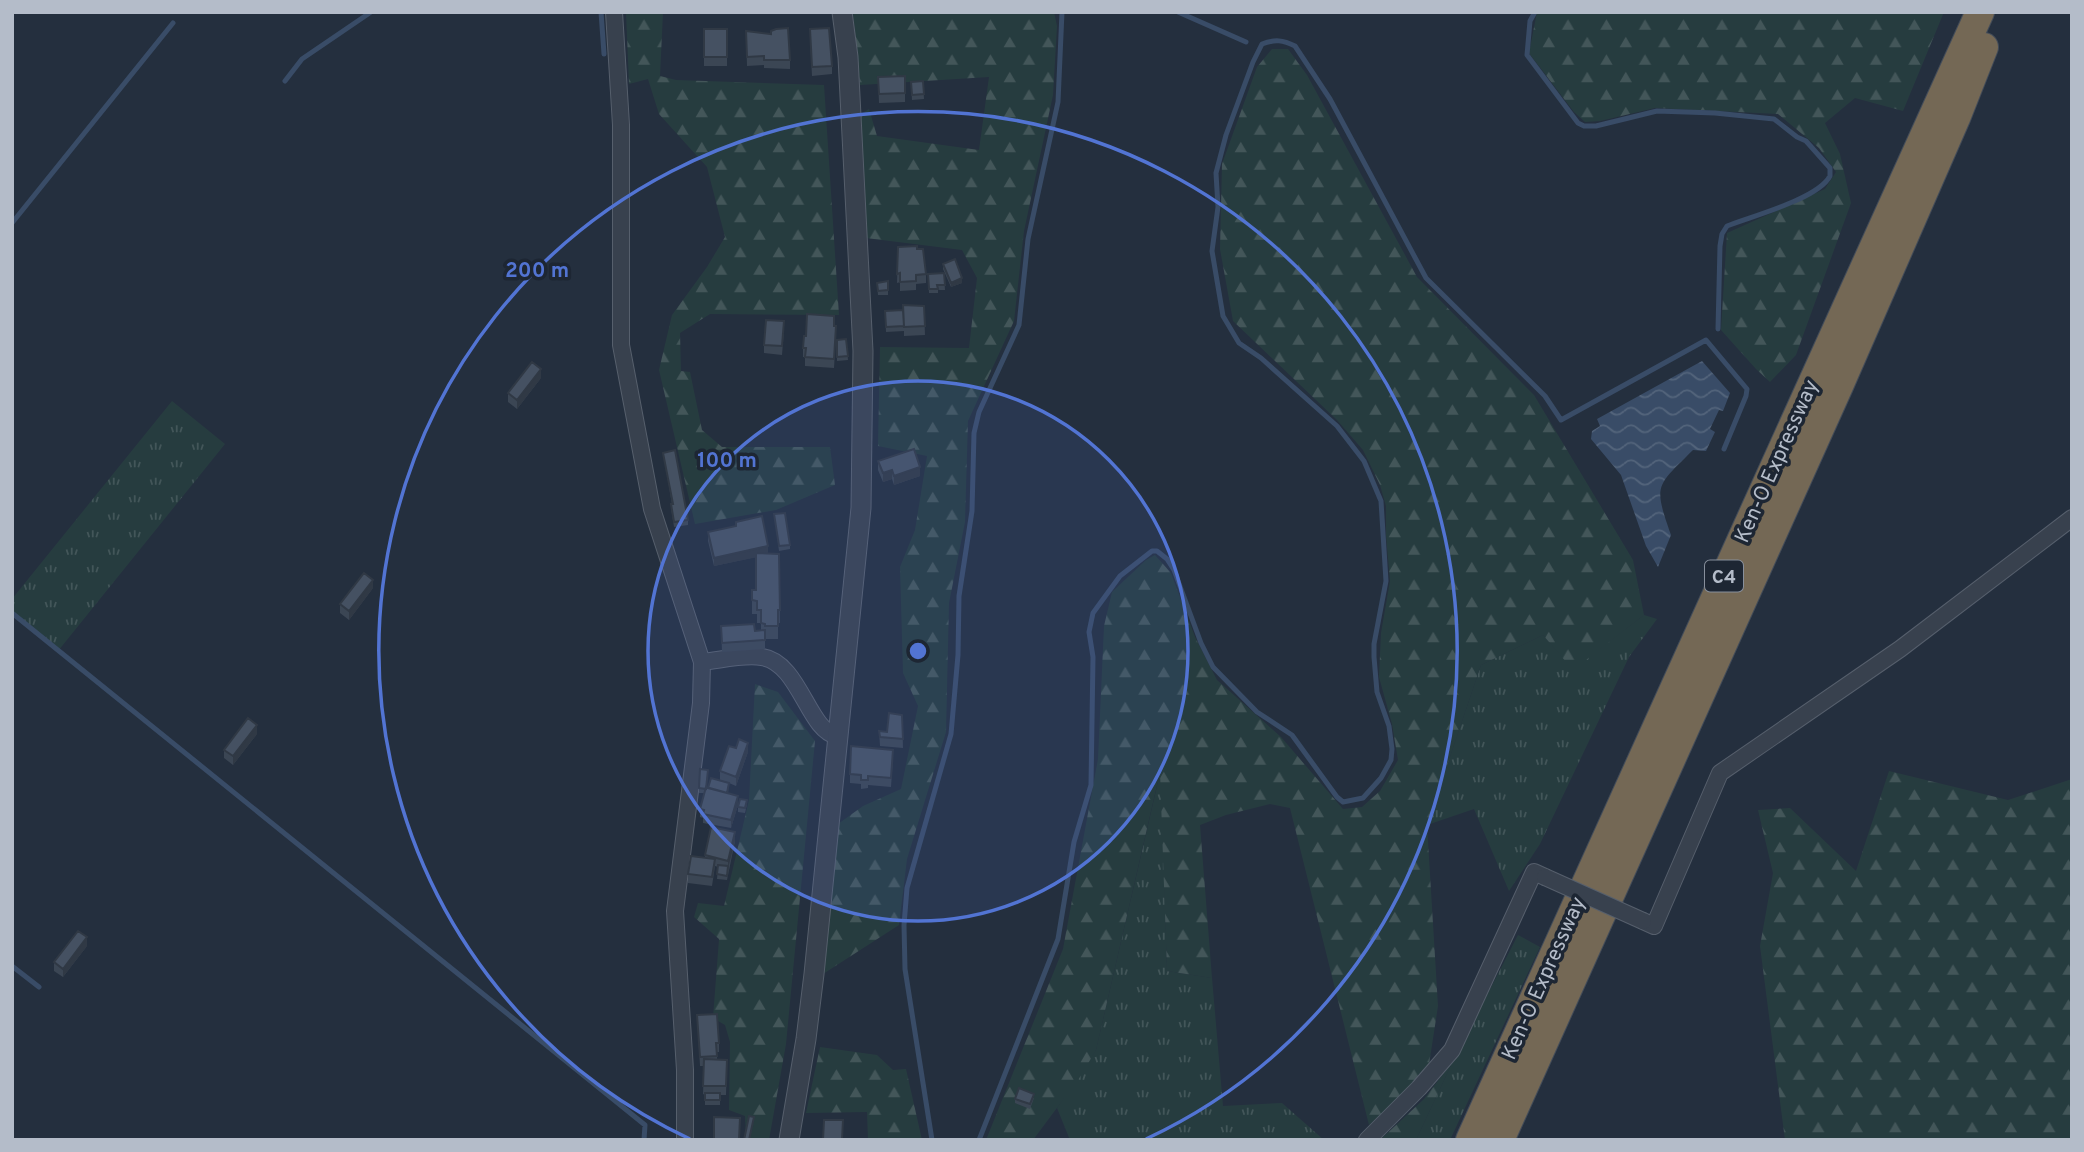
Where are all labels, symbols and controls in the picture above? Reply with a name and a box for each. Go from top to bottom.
text: 200 m [505,258,569,285]
street label: Ken-O Expressway [1729,376,1825,547]
text: 100 m [697,448,757,475]
road number: C4 [1705,561,1743,592]
centre of rings [906,639,930,663]
street label: Ken-O Expressway [1496,893,1592,1064]

